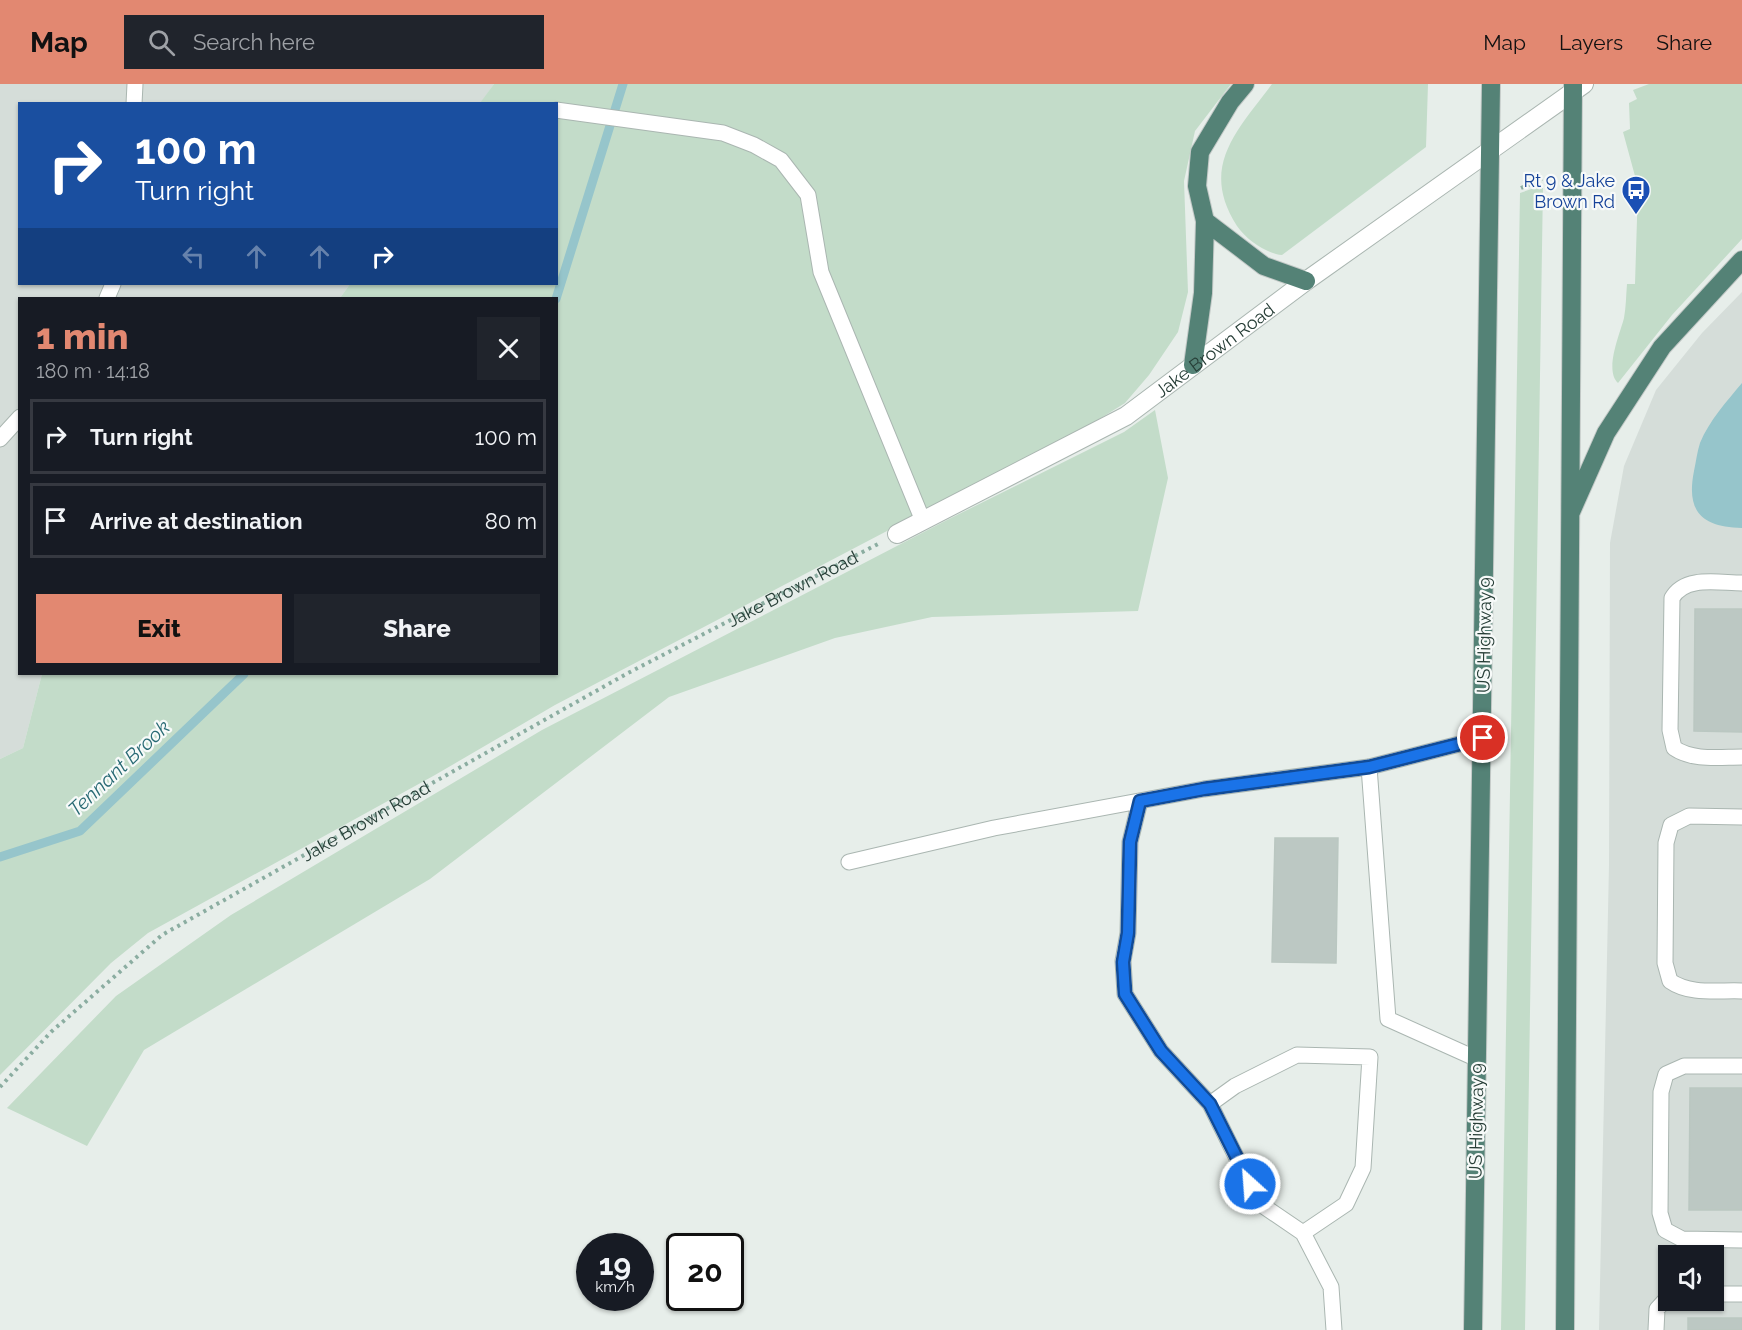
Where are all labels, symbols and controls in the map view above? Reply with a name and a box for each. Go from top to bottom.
search box [124,15,544,69]
text: Map [30,26,88,59]
icon: search [145,26,178,59]
text: Search here [193,29,315,55]
text: Map [1483,30,1526,55]
text: Layers [1559,30,1623,55]
text: Share [1656,30,1712,55]
text: 100 m [135,125,257,174]
icon: right [36,126,114,204]
place label: Rt 9 & Jake Brown Rd [1523,170,1615,212]
bus stop icon: Rt 9 & Jake Brown Rd [1620,174,1652,216]
text: Turn right [135,175,254,206]
icon: left [177,240,210,273]
icon: ahead [240,240,273,273]
icon: ahead [303,240,336,273]
icon: right [366,240,399,273]
street label: Jake Brown Road [1150,298,1278,401]
text: 1 min [36,315,128,357]
button: close [477,317,540,380]
text: 180 m · 14:18 [36,359,150,383]
icon: right [39,420,72,453]
text: Turn right [90,424,193,450]
text: 100 m [475,424,537,450]
icon: arrive [39,504,72,537]
text: Arrive at destination [90,508,303,534]
text: 80 m [485,508,537,534]
street label: Jake Brown Road [724,546,861,631]
street label: US Highway 9 [1472,577,1496,693]
button: Exit [36,594,282,663]
button: Share [294,594,540,663]
pin [1457,712,1508,763]
water label: Tennant Brook [63,715,175,821]
icon: arrive [1466,721,1499,754]
street label: Jake Brown Road [298,776,433,865]
street label: US Highway 9 [1464,1063,1488,1179]
position arrow [1218,1152,1282,1216]
speed limit sign: 20 [666,1233,744,1311]
map controls [1658,1245,1724,1311]
button: sound [1658,1245,1724,1311]
text: 19 [599,1247,631,1282]
text: km/h [595,1278,635,1296]

